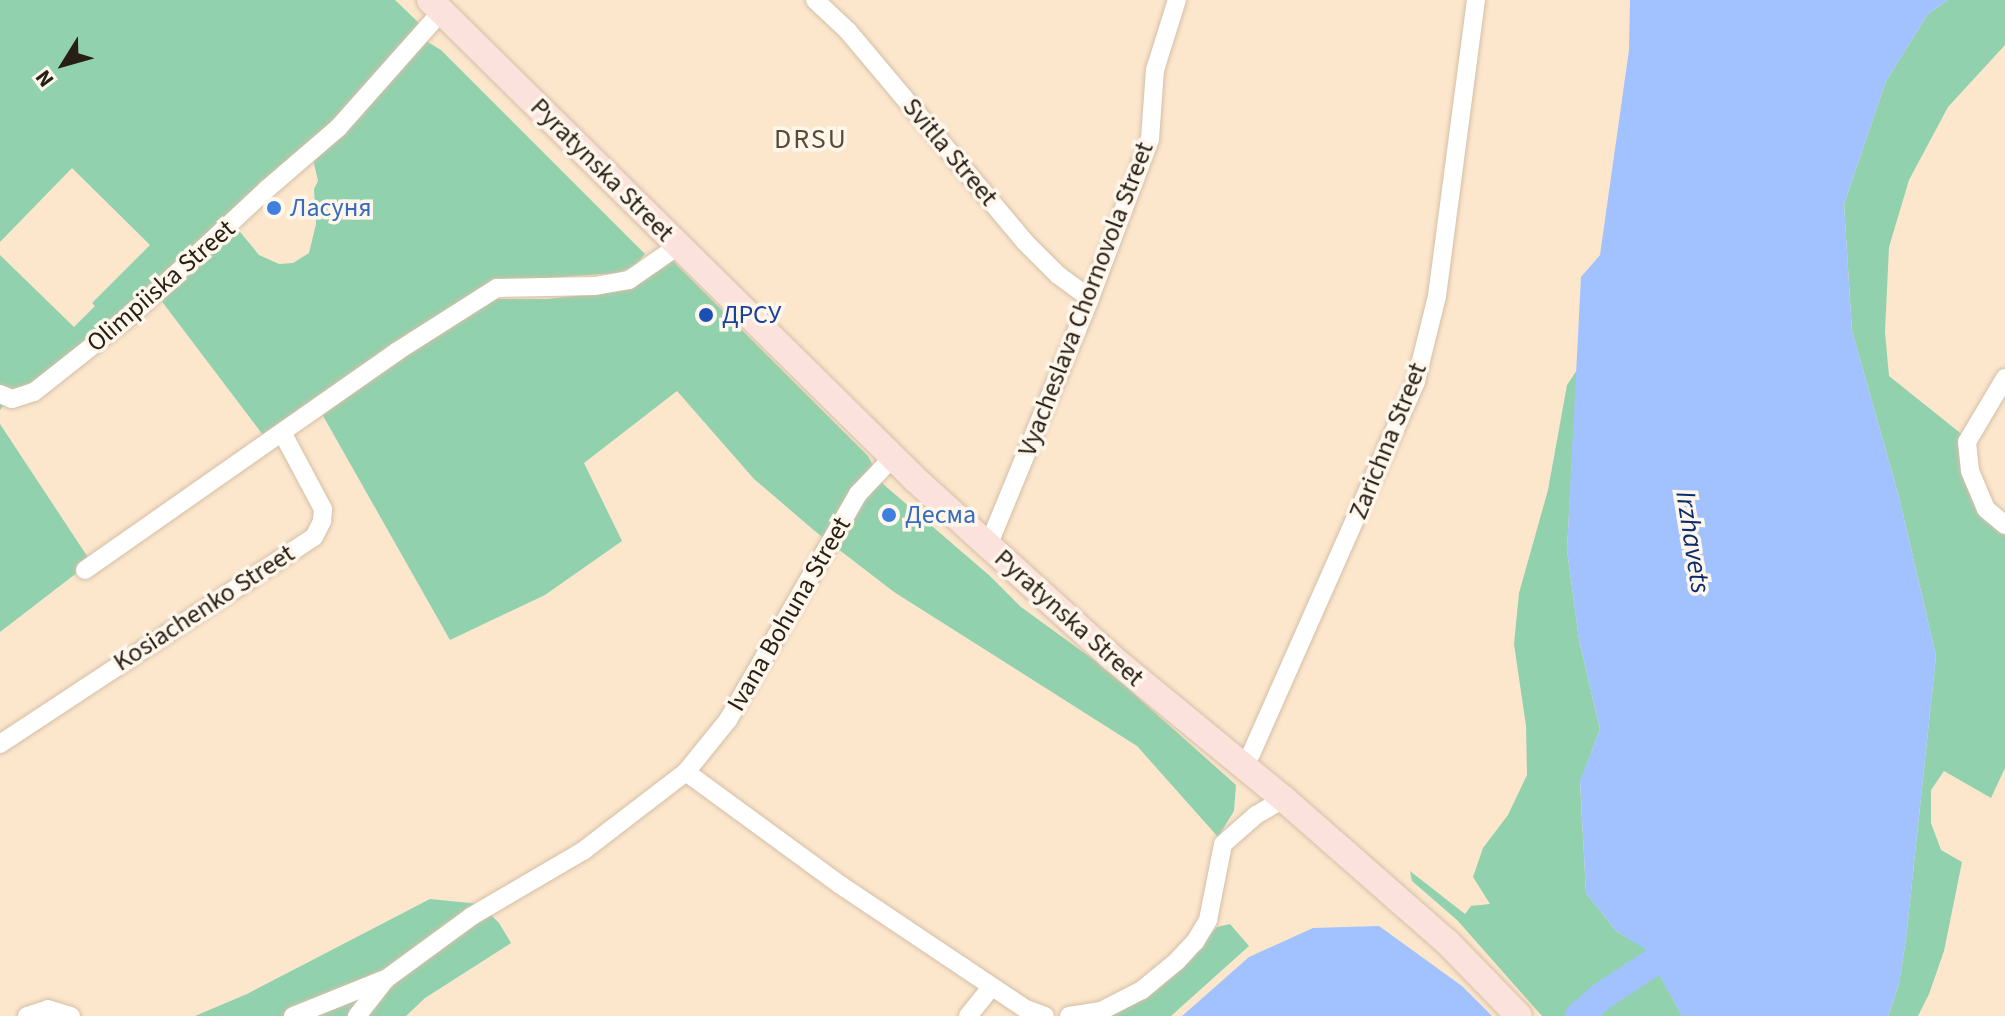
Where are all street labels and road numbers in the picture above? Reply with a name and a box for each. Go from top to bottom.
street label: Pyratynska Street [524,92,680,248]
street label: Svitla Street [896,92,1004,212]
street label: Vyacheslava Chornovola Street [1012,138,1160,460]
street label: Olimpiiska Street [81,213,241,359]
street label: Zarichna Street [1342,358,1434,524]
street label: Ivana Bohuna Street [721,511,857,717]
street label: Kosiachenko Street [108,538,300,678]
street label: Pyratynska Street [988,543,1150,693]

